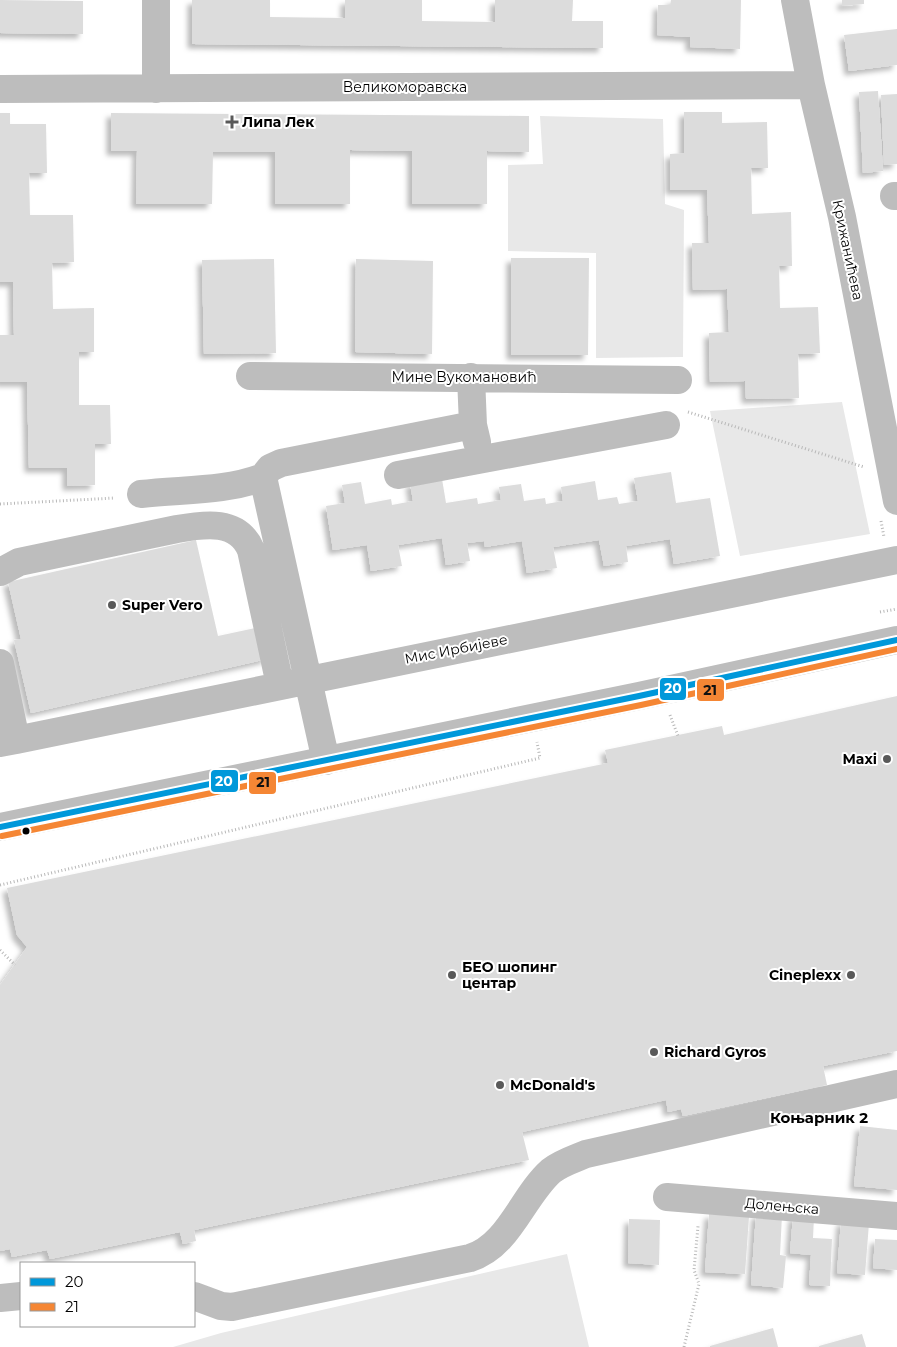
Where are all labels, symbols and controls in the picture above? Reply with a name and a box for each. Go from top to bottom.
street label: Великоморавска [343,78,467,96]
place label: Липа Лек [242,113,314,131]
marker: Липа Лек [226,116,238,128]
street label: Крижанићева [829,198,867,302]
street label: Мине Вукомановић [391,368,537,386]
place label: Super Vero [122,596,203,614]
marker: Super Vero [106,599,118,611]
street label: Мис Ирбијеве [403,630,509,668]
line badge: 20 [659,677,687,701]
line badge: 21 [696,678,725,702]
text: 20 [664,679,682,697]
text: 21 [703,681,717,699]
place label: Maxi [842,750,877,768]
marker: Maxi [881,753,893,765]
line badge: 20 [210,769,239,793]
line badge: 21 [248,771,277,795]
text: 20 [215,772,233,790]
text: 21 [256,773,270,791]
unlabelled marker [21,826,31,836]
place label: БЕО шопинг центар [462,958,557,992]
place label: Cineplexx [769,966,842,984]
marker: БЕО шопинг центар [446,969,458,981]
marker: Cineplexx [845,969,857,981]
place label: Richard Gyros [664,1043,767,1061]
marker: Richard Gyros [648,1046,660,1058]
place label: McDonald's [510,1076,596,1094]
marker: McDonald's [494,1079,506,1091]
district label: Коњарник 2 [770,1108,868,1127]
street label: Долењска [744,1194,820,1218]
legend [20,1262,195,1327]
text: 20 [65,1272,83,1291]
text: 21 [65,1297,79,1316]

